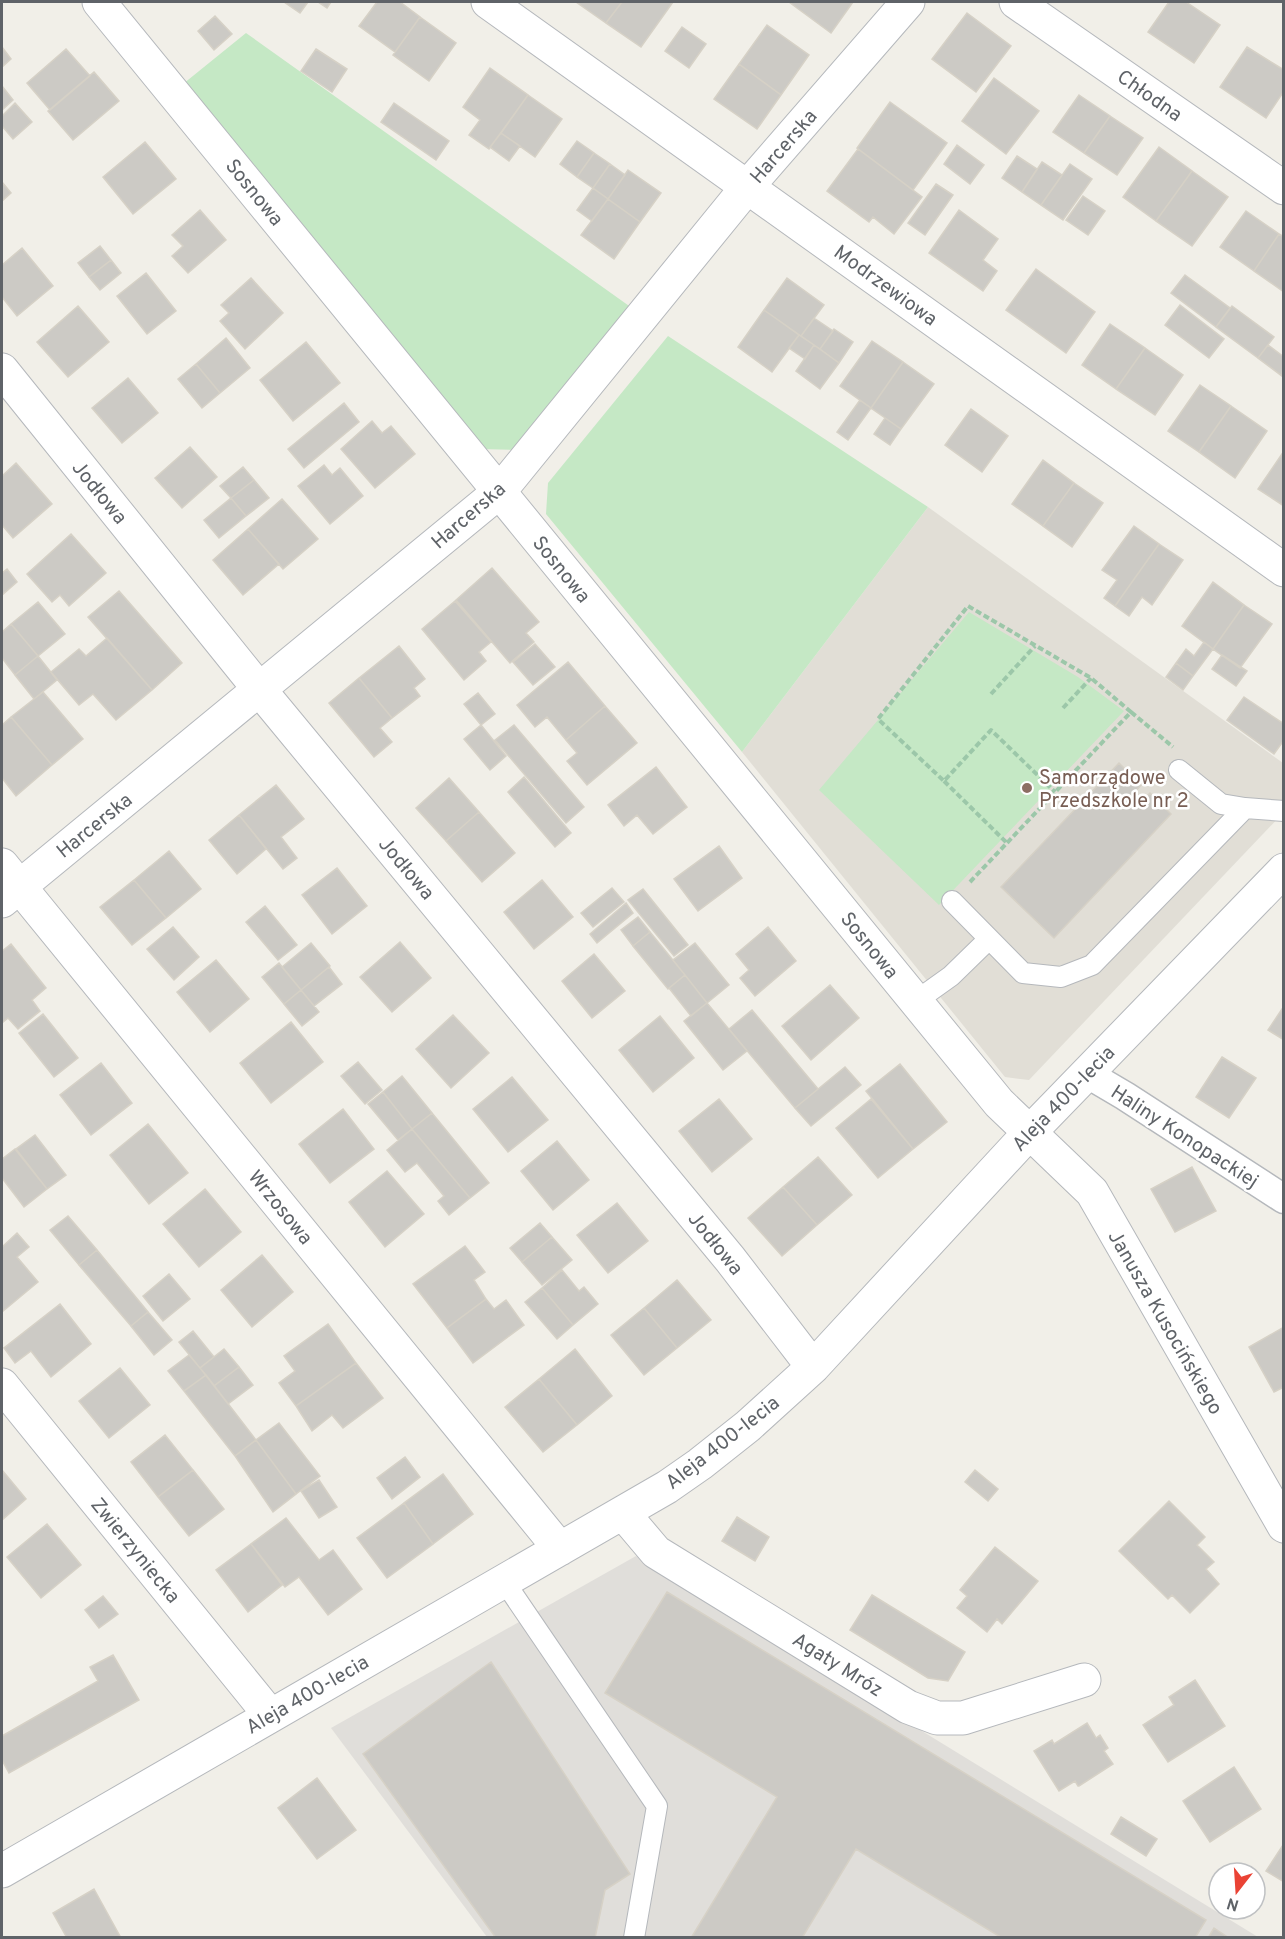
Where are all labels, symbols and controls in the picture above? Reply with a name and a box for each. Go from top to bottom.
street label: Chłodna [1111,65,1187,129]
street label: Harcerska [745,105,824,190]
street label: Sosnowa [218,154,288,232]
street label: Modrzewiowa [828,240,942,333]
street label: Jodłowa [65,456,132,530]
street label: Harcerska [427,477,512,556]
street label: Sosnowa [525,531,595,609]
place label: Samorządowe Przedszkole nr 2 [1039,766,1189,815]
marker: Samorządowe Przedszkole nr 2 [1020,781,1034,795]
street label: Harcerska [52,788,138,865]
street label: Jodłowa [372,832,439,906]
street label: Sosnowa [833,907,903,985]
street label: Aleja 400-lecia [1007,1041,1122,1158]
street label: Haliny Konopackiej [1105,1080,1263,1195]
street label: Wrzosowa [241,1166,318,1251]
street label: Jodłowa [681,1207,748,1281]
street label: Janusza Kusocińskiego [1101,1226,1228,1420]
street label: Aleja 400-lecia [661,1391,786,1496]
street label: Zwierzyniecka [84,1493,185,1609]
street label: Agaty Mróz [787,1628,887,1704]
street label: Aleja 400-lecia [242,1650,374,1741]
north arrow [1207,1861,1267,1921]
text: N [1225,1892,1242,1915]

